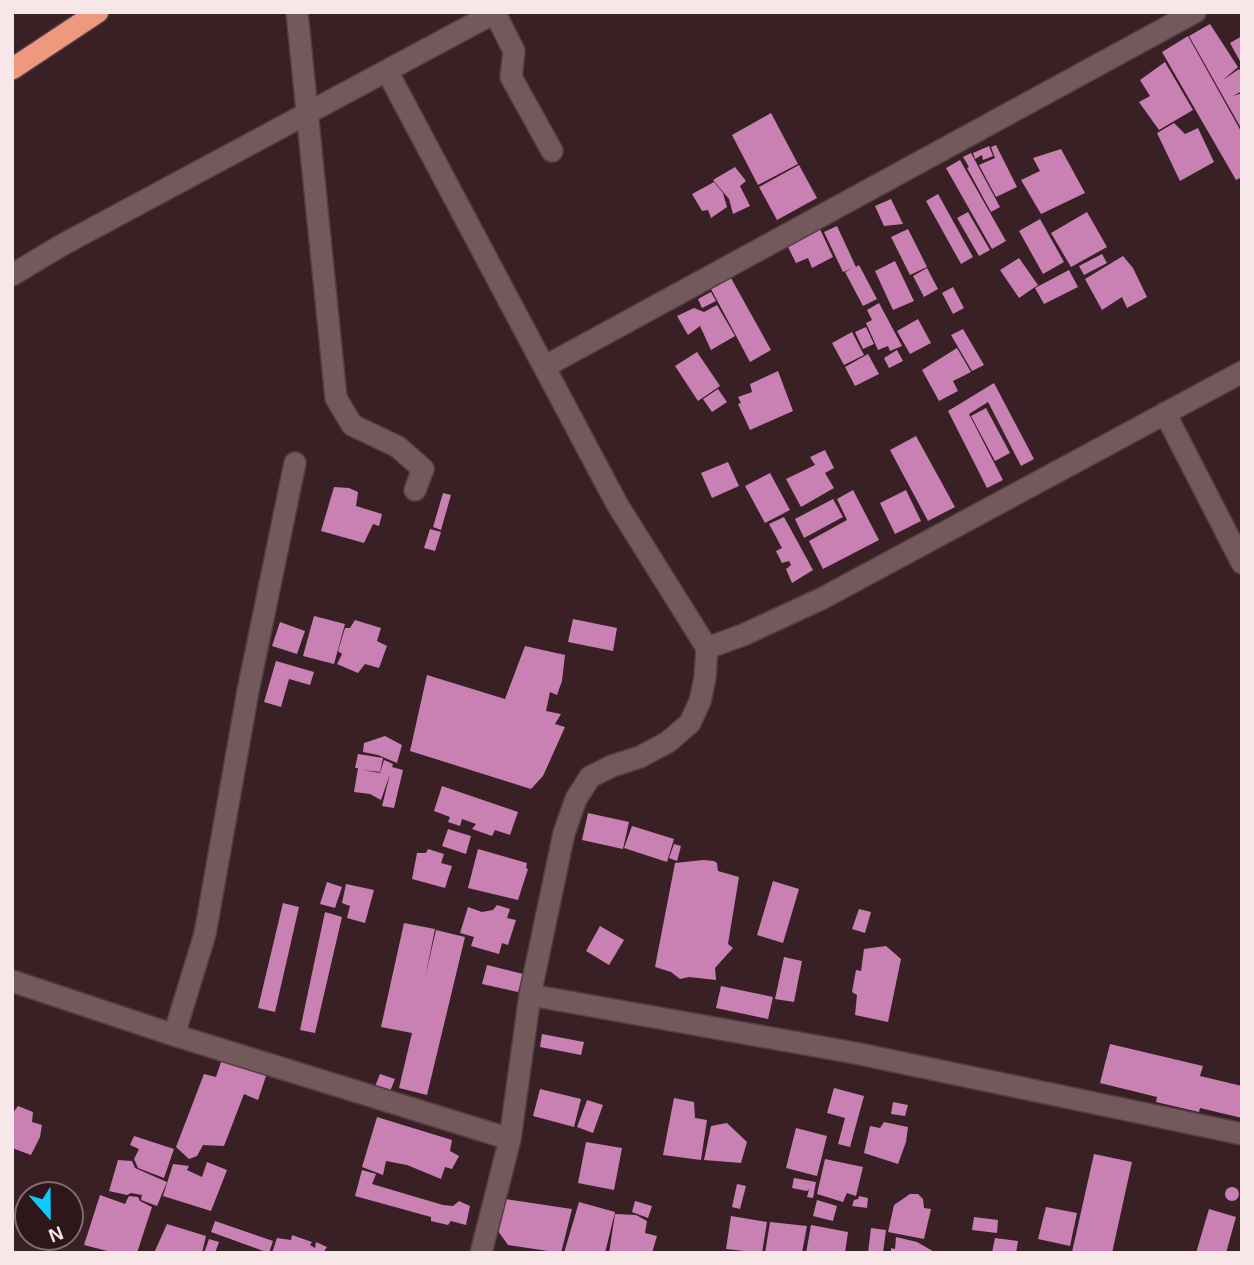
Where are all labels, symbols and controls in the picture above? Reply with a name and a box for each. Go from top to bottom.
north arrow [14,1181,84,1251]
text: N [46,1222,66,1246]

